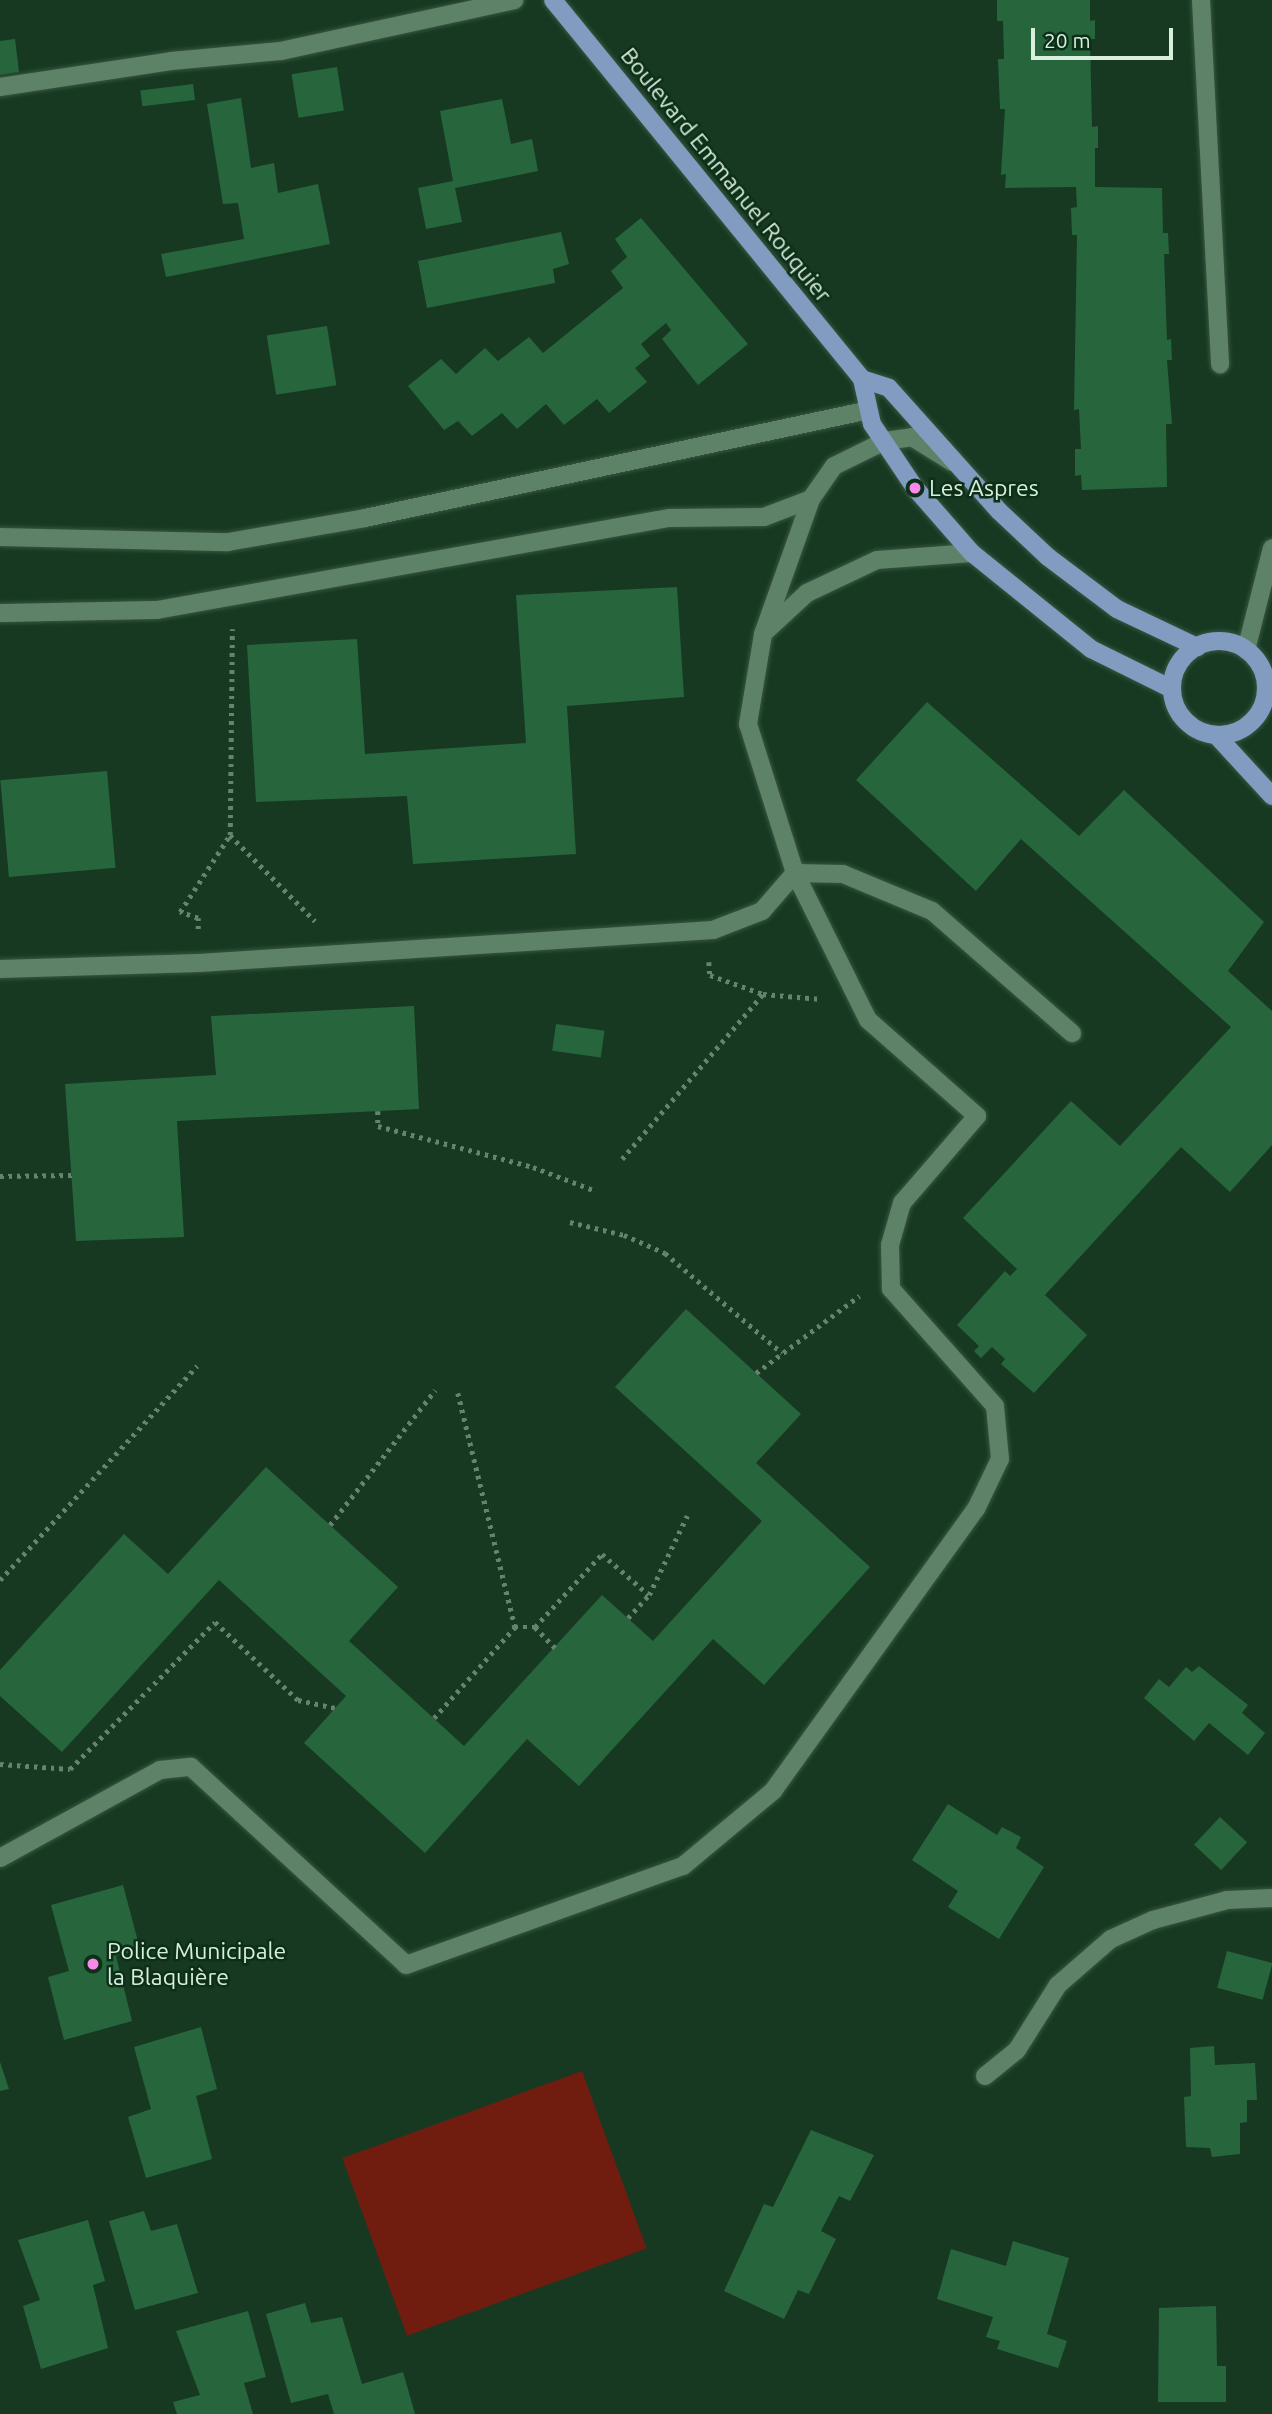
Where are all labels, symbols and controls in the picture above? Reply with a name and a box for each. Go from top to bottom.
scale bar [1034,14,1176,58]
text: 20 m [1044,28,1091,52]
street label: Boulevard Emmanuel Rouquier [615,42,837,308]
place label: Les Aspres [929,474,1039,502]
marker: Les Aspres [907,480,923,496]
place label: Police Municipale la Blaquière [107,1937,286,1991]
marker: Police Municipale la Blaquière [85,1956,101,1972]

